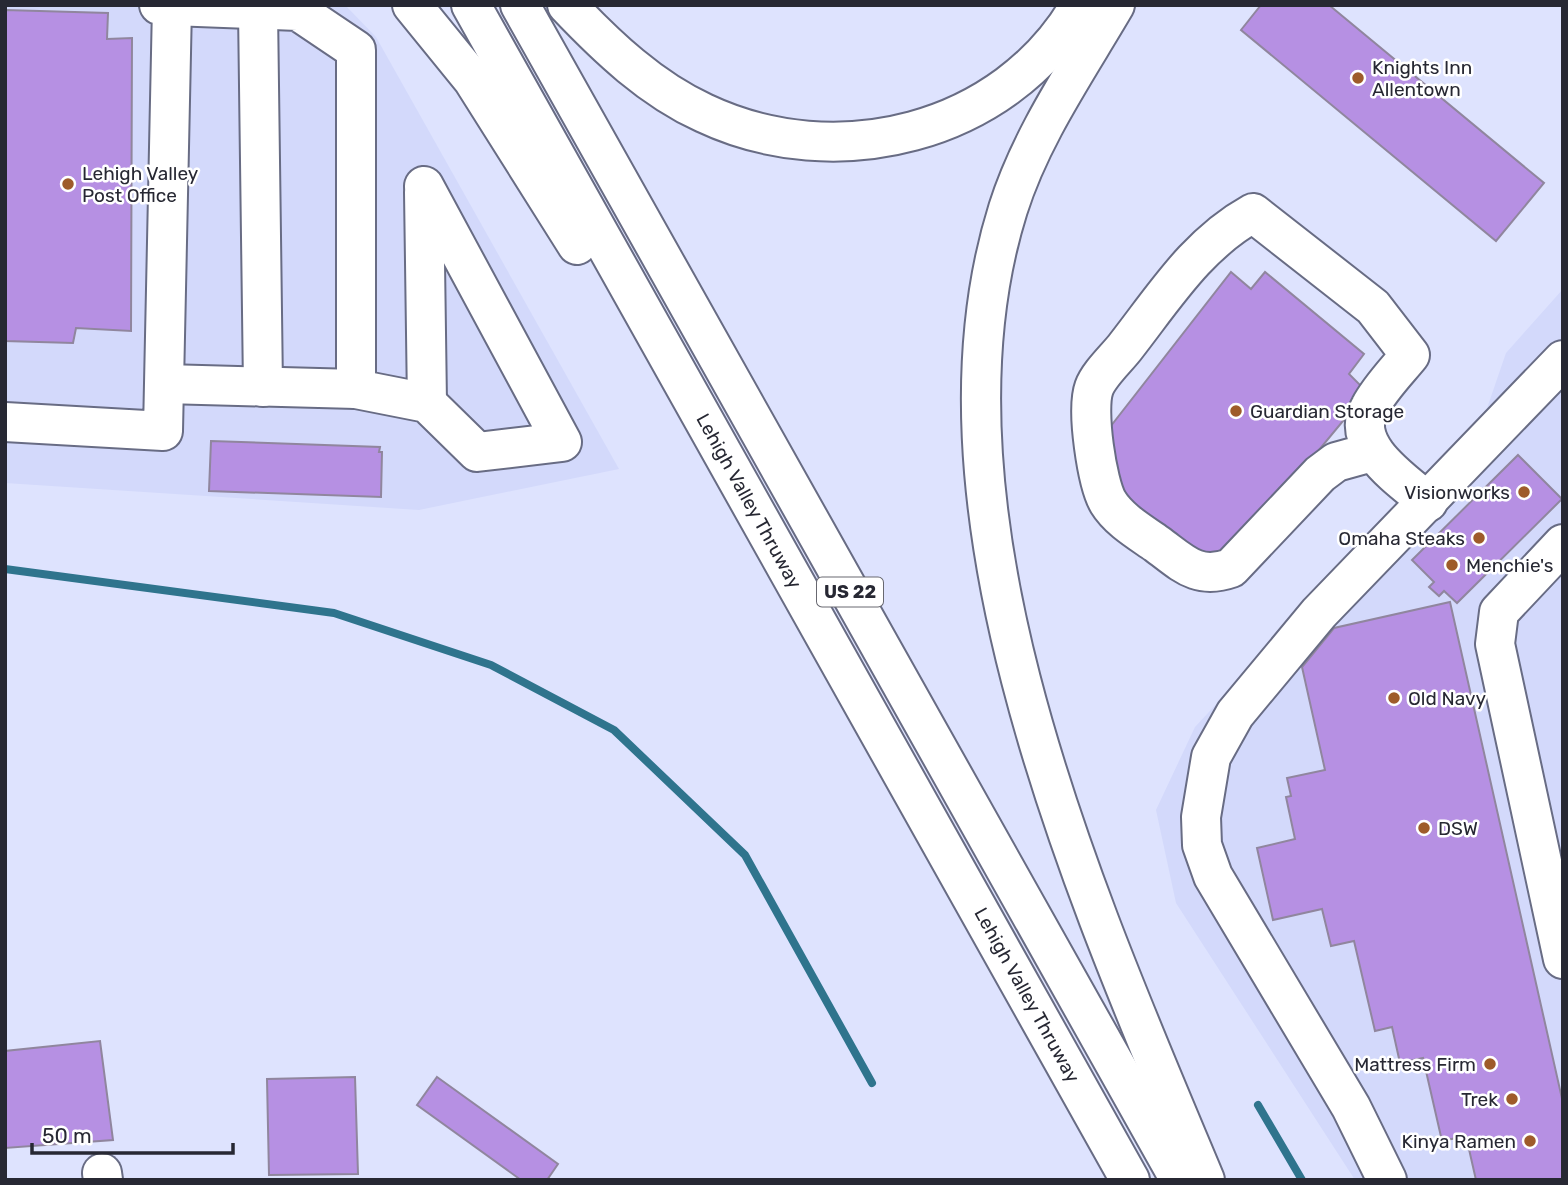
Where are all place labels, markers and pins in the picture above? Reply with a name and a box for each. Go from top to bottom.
place label: Knights Inn Allentown [1372,56,1472,101]
marker: Knights Inn Allentown [1350,70,1366,86]
place label: Lehigh Valley Post Office [82,162,198,207]
marker: Lehigh Valley Post Office [60,176,76,192]
place label: Guardian Storage [1250,400,1404,423]
marker: Guardian Storage [1228,403,1244,419]
place label: Visionworks [1404,481,1510,504]
marker: Visionworks [1516,484,1532,500]
place label: Omaha Steaks [1338,527,1465,550]
marker: Omaha Steaks [1471,530,1487,546]
place label: Menchie's [1466,554,1553,577]
marker: Menchie's [1444,557,1460,573]
place label: Old Navy [1408,687,1486,710]
marker: Old Navy [1386,690,1402,706]
place label: DSW [1438,817,1478,840]
marker: DSW [1416,820,1432,836]
place label: Mattress Firm [1354,1053,1476,1076]
marker: Mattress Firm [1482,1056,1498,1072]
place label: Trek [1461,1088,1498,1111]
marker: Trek [1504,1091,1520,1107]
place label: Kinya Ramen [1402,1130,1516,1153]
marker: Kinya Ramen [1522,1133,1538,1149]

